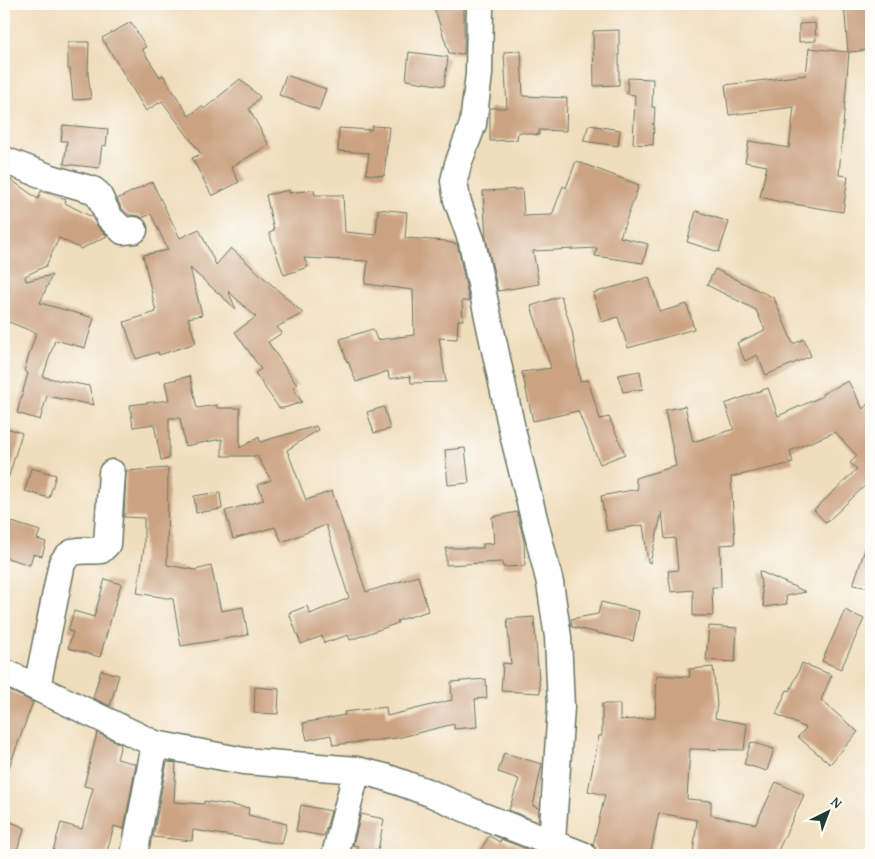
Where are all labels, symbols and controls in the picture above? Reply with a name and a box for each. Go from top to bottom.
north arrow [802,786,852,836]
text: N [827,792,847,813]

